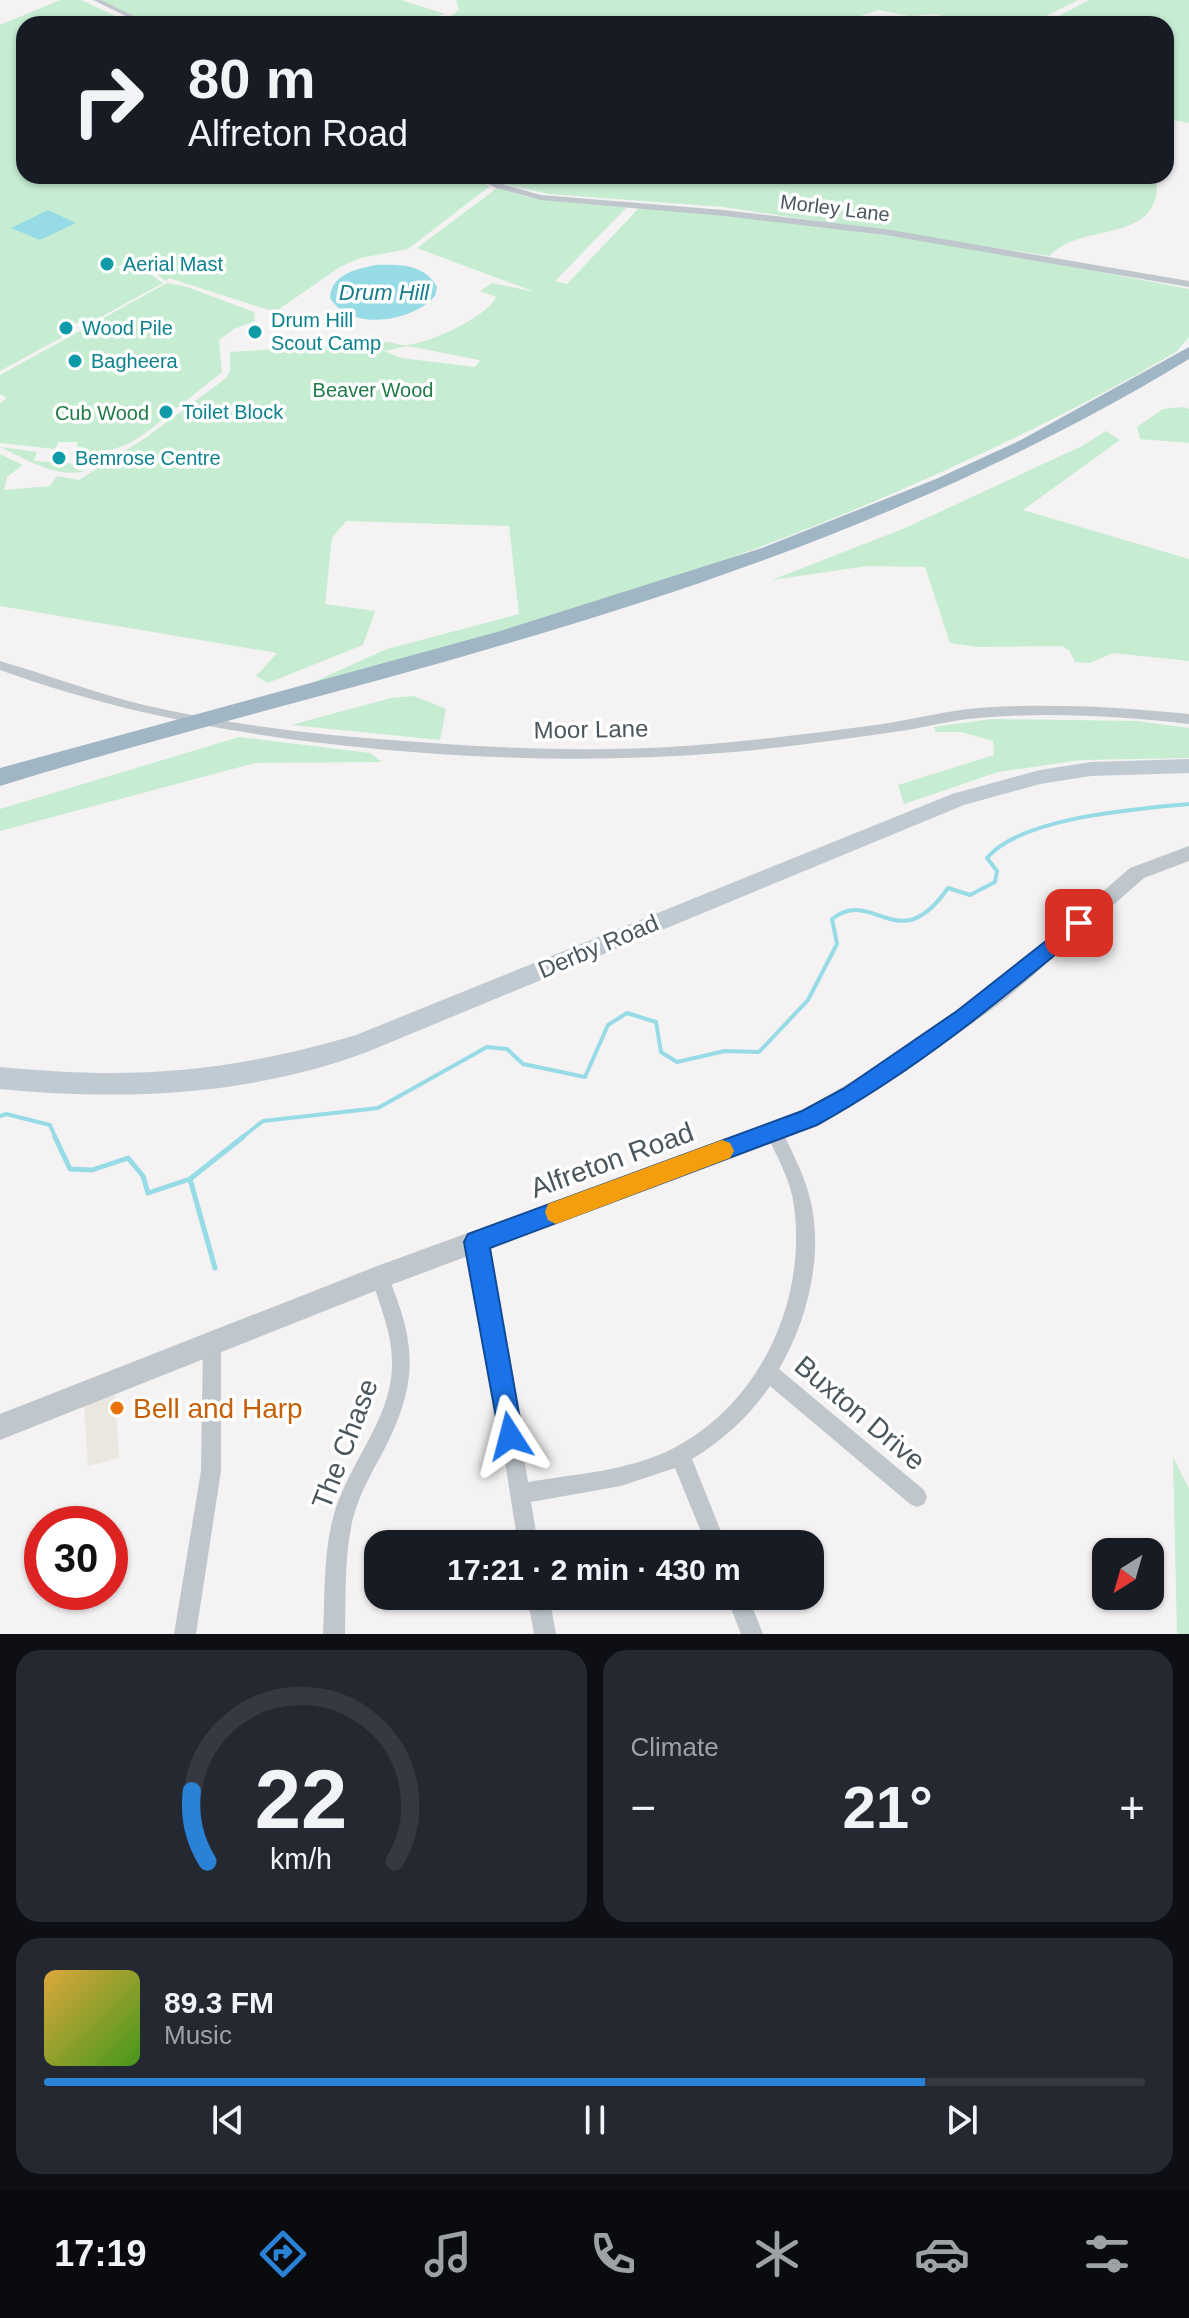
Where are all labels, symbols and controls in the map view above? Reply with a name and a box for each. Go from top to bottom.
text: 80 m [188,47,316,110]
icon: right [56,48,160,152]
text: Alfreton Road [188,113,408,154]
street label: Morley Lane [779,190,891,226]
place label: Aerial Mast [123,253,223,275]
marker: Aerial Mast [98,255,116,273]
water label: Drum Hill [339,280,430,305]
place label: Drum Hill Scout Camp [271,309,381,354]
place label: Wood Pile [82,317,173,339]
marker: Wood Pile [57,319,75,337]
marker: Drum Hill Scout Camp [246,323,264,341]
place label: Bagheera [91,350,179,372]
marker: Bagheera [66,352,84,370]
park label: Beaver Wood [313,379,433,401]
place label: Toilet Block [182,401,284,423]
park label: Cub Wood [55,402,149,424]
marker: Toilet Block [157,403,175,421]
place label: Bemrose Centre [75,447,221,469]
marker: Bemrose Centre [50,449,68,467]
street label: Moor Lane [533,715,649,743]
pin [1045,889,1113,957]
icon: arrive [1057,901,1101,945]
street label: Derby Road [534,909,662,983]
street label: Alfreton Road [526,1116,698,1204]
street label: Buxton Drive [789,1350,931,1476]
street label: The Chase [306,1375,384,1513]
place label: Bell and Harp [133,1393,303,1424]
position arrow [468,1394,552,1478]
marker: Bell and Harp [108,1399,126,1417]
speed limit sign: 30 [24,1506,128,1610]
north arrow [1092,1538,1164,1610]
map controls [1092,1538,1164,1610]
text: 17:21 · 2 min · 430 m [447,1553,741,1586]
text: Climate [631,1732,719,1762]
text: 22 [255,1753,348,1846]
text: 21° [842,1774,933,1841]
text: − [631,1783,656,1832]
text: + [1119,1783,1145,1832]
text: km/h [270,1843,332,1875]
text: 89.3 FM [164,1986,274,2019]
text: Music [164,2020,232,2050]
icon: previous [206,2098,250,2142]
icon: pause [573,2098,617,2142]
icon: next [940,2098,984,2142]
icon: directions [255,2226,311,2282]
icon: music [420,2226,476,2282]
icon: phone [585,2226,641,2282]
icon: climate [749,2226,805,2282]
icon: car [914,2226,970,2282]
icon: filters [1079,2226,1135,2282]
text: 17:19 [54,2233,146,2274]

